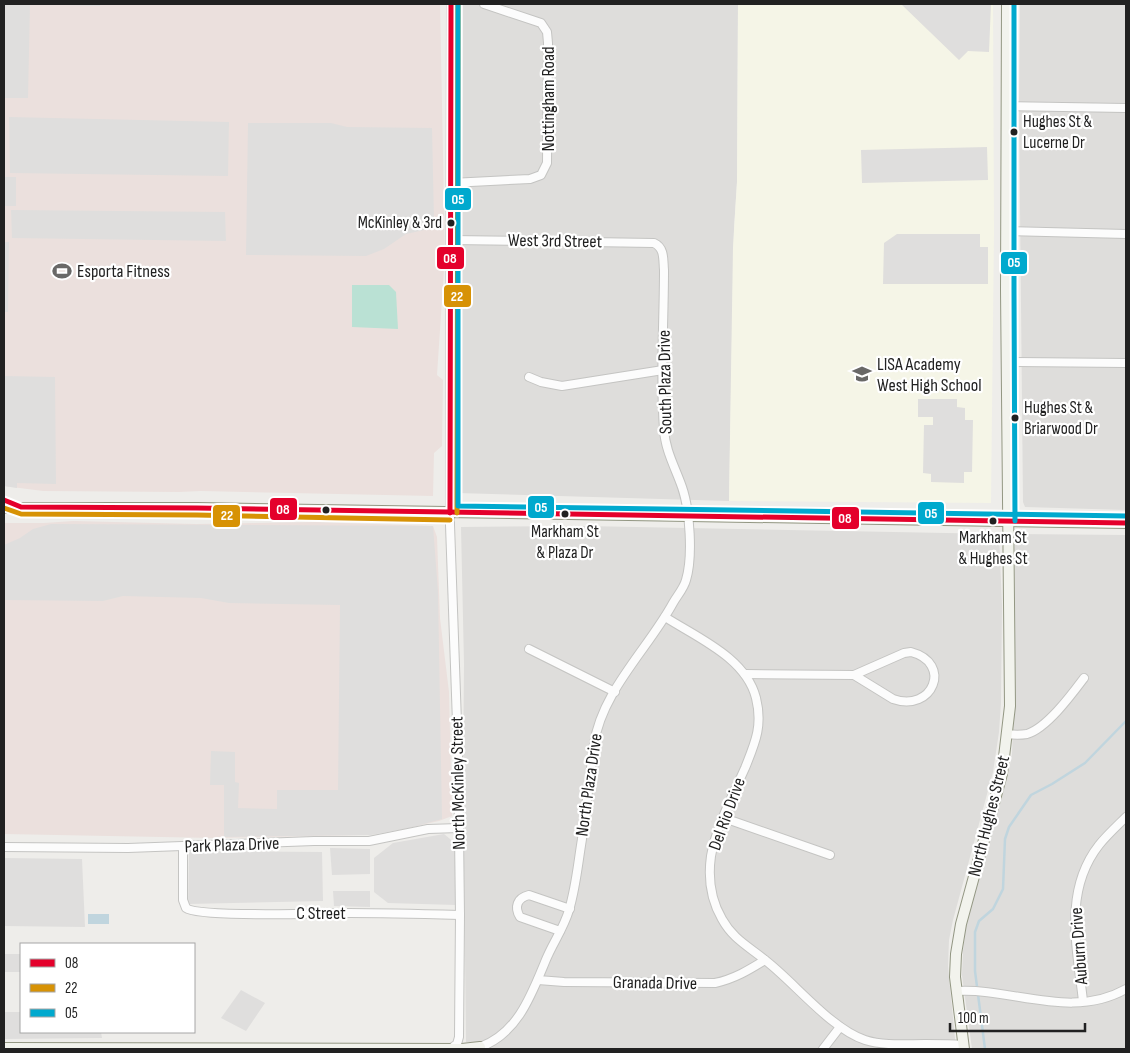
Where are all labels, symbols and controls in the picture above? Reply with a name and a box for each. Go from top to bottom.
street label: Nottingham Road [538,47,559,151]
place label: Hughes St & Lucerne Dr [1023,112,1093,153]
marker: Hughes St & Lucerne Dr [1009,127,1019,137]
line badge: 05 [444,187,472,211]
text: 05 [452,191,464,208]
place label: McKinley & 3rd [358,213,442,233]
marker: McKinley & 3rd [446,218,456,228]
street label: West 3rd Street [508,230,603,252]
line badge: 08 [436,246,465,270]
text: 08 [443,250,457,267]
line badge: 05 [1000,251,1028,275]
text: 05 [1008,254,1020,271]
sports icon: Esporta Fitness [51,260,73,282]
place label: Esporta Fitness [77,261,170,282]
line badge: 22 [443,284,472,308]
text: 22 [451,288,463,305]
street label: South Plaza Drive [654,330,676,434]
place label: LISA Academy West High School [877,354,982,396]
school or university icon: LISA Academy West High School [851,363,873,385]
place label: Hughes St & Briarwood Dr [1024,398,1098,439]
marker: Hughes St & Briarwood Dr [1010,413,1020,423]
line badge: 05 [527,495,555,519]
line badge: 08 [269,497,298,521]
text: 05 [535,499,547,516]
text: 08 [276,501,290,518]
line badge: 05 [917,501,945,525]
line badge: 22 [212,504,241,528]
unlabelled marker [321,505,331,515]
text: 05 [925,505,937,522]
line badge: 08 [831,506,860,530]
text: 22 [221,507,233,524]
marker: Markham St & Plaza Dr [560,509,570,519]
text: 08 [838,510,852,527]
marker: Markham St & Hughes St [988,516,998,526]
place label: Markham St & Plaza Dr [531,522,599,563]
place label: Markham St & Hughes St [958,528,1028,569]
street label: North McKinley Street [446,716,470,850]
street label: North Plaza Drive [571,732,607,838]
street label: North Hughes Street [964,753,1014,879]
street label: Del Rio Drive [704,775,750,853]
street label: Park Plaza Drive [184,833,280,857]
street label: C Street [296,903,346,924]
street label: Auburn Drive [1066,907,1092,986]
legend [20,943,195,1033]
text: 08 [65,954,78,973]
street label: Granada Drive [613,972,697,994]
text: 22 [65,979,77,998]
scale bar [950,1000,1085,1032]
text: 05 [65,1004,78,1023]
text: 100 m [958,1009,989,1028]

